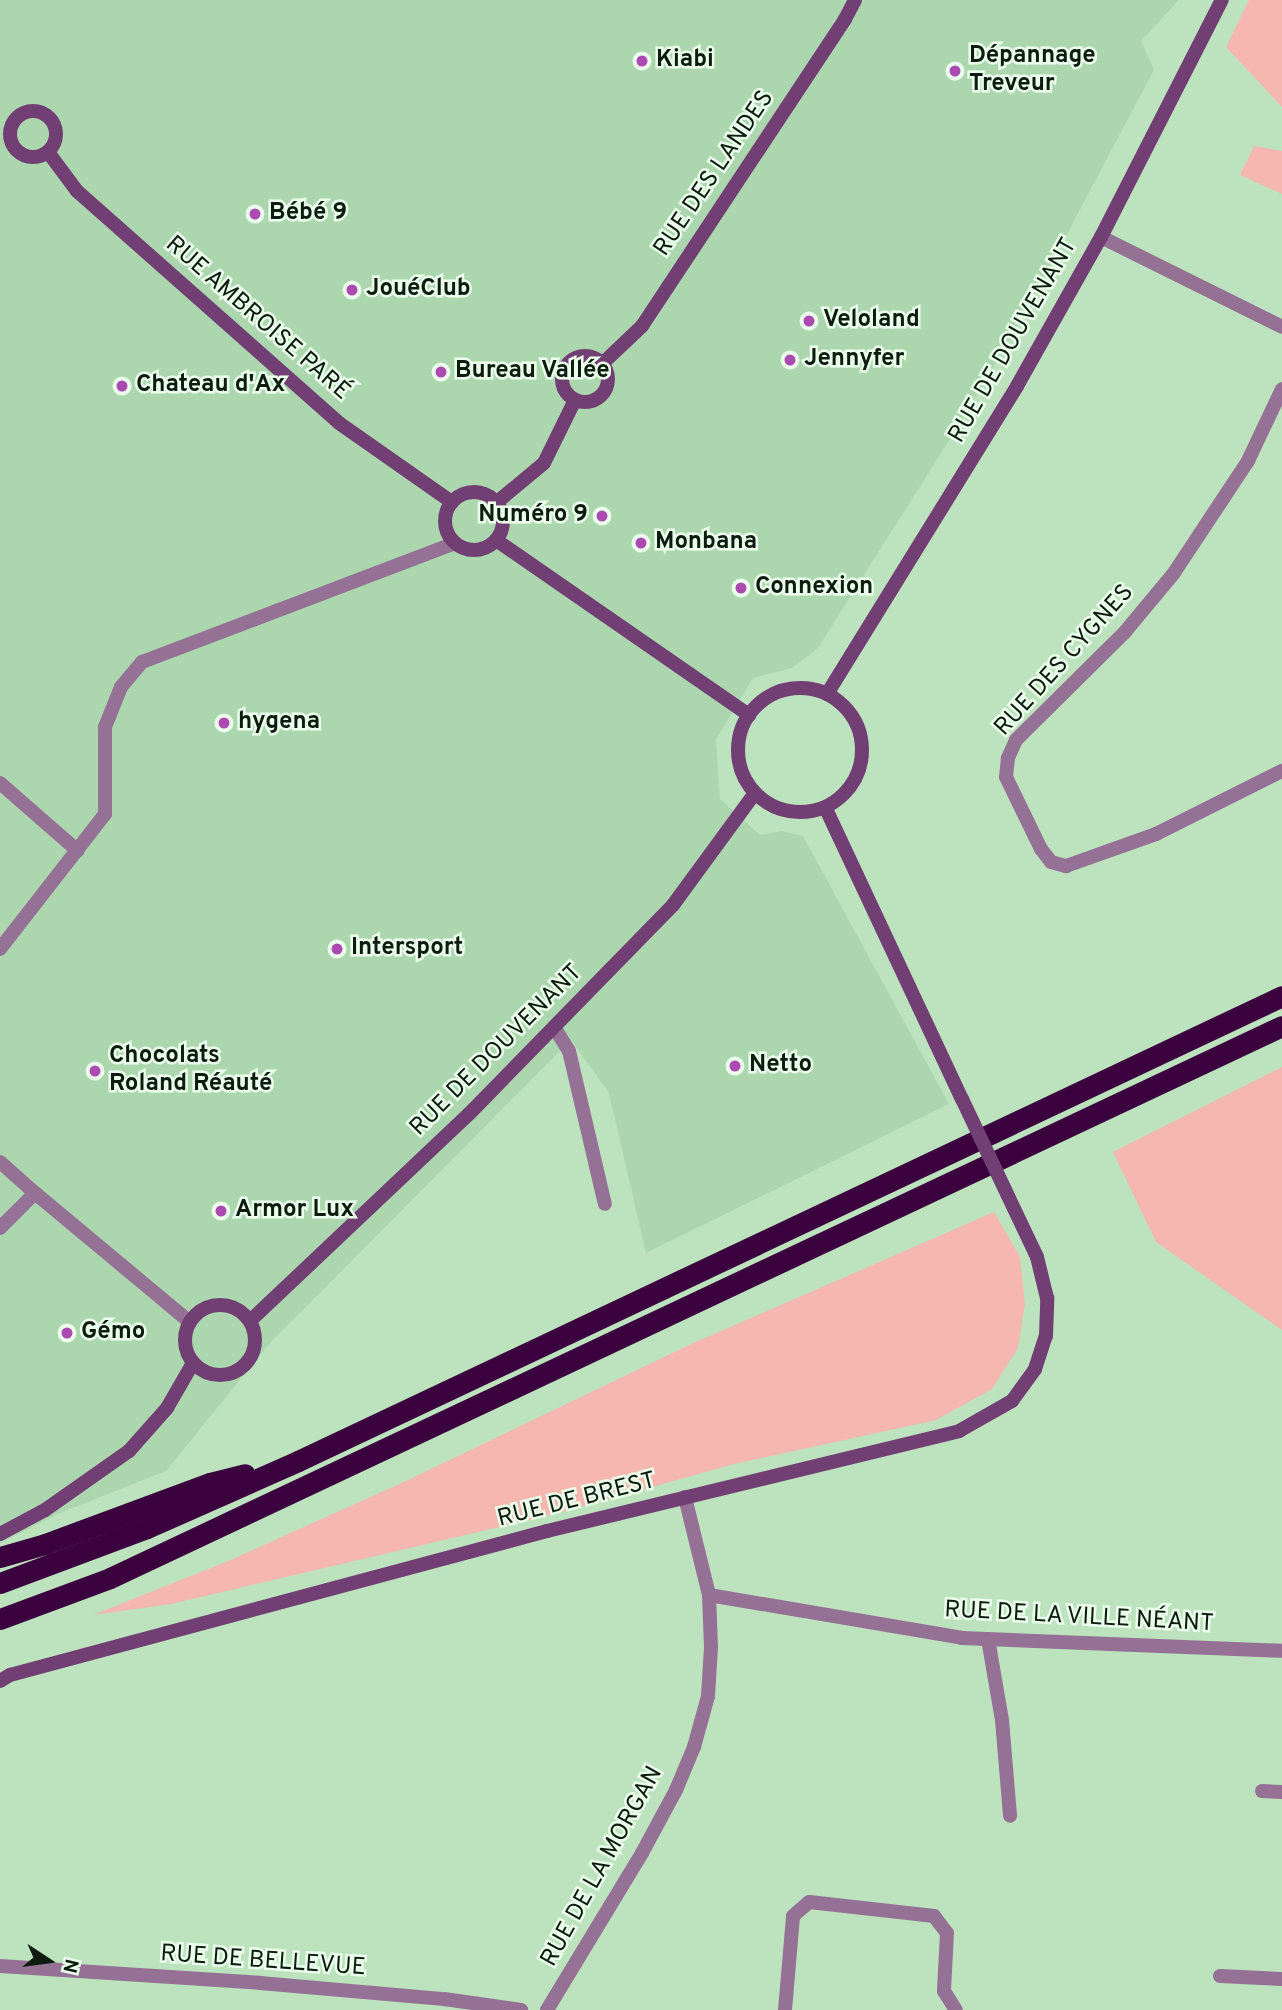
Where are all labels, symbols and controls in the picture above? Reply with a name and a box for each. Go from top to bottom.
place label: Dépannage Treveur [969,43,1096,99]
place label: Kiabi [656,47,714,75]
marker: Kiabi [634,53,650,69]
marker: Dépannage Treveur [947,63,963,79]
street label: RUE DES LANDES [649,86,781,262]
place label: Bébé 9 [269,200,347,228]
marker: Bébé 9 [247,206,263,222]
street label: RUE AMBROISE PARÉ [158,231,356,407]
street label: RUE DE DOUVENANT [944,234,1084,448]
place label: JouéClub [366,276,471,304]
marker: JouéClub [344,282,360,298]
place label: Veloland [823,307,920,335]
marker: Veloland [801,313,817,329]
place label: Jennyfer [804,346,904,374]
marker: Jennyfer [782,352,798,368]
place label: Bureau Vallée [455,358,611,386]
marker: Bureau Vallée [433,364,449,380]
place label: Chateau d'Ax [136,372,285,400]
marker: Chateau d'Ax [114,378,130,394]
place label: Numéro 9 [478,502,588,530]
marker: Numéro 9 [594,508,610,524]
place label: Monbana [655,529,757,557]
marker: Monbana [633,535,649,551]
place label: Connexion [755,574,873,602]
street label: RUE DES CYGNES [989,579,1141,743]
marker: Connexion [733,580,749,596]
place label: hygena [238,709,320,737]
marker: hygena [216,715,232,731]
place label: Intersport [351,935,463,963]
marker: Intersport [329,941,345,957]
street label: RUE DE DOUVENANT [405,959,589,1143]
place label: Chocolats Roland Réauté [109,1043,272,1099]
place label: Netto [749,1052,812,1080]
marker: Netto [727,1058,743,1074]
marker: Chocolats Roland Réauté [87,1063,103,1079]
place label: Armor Lux [235,1197,354,1225]
marker: Armor Lux [213,1203,229,1219]
place label: Gémo [81,1319,145,1347]
marker: Gémo [59,1325,75,1341]
street label: RUE DE BREST [495,1467,659,1535]
street label: RUE DE LA VILLE NÉANT [943,1597,1215,1639]
street label: RUE DE LA MORGAN [536,1761,670,1973]
north arrow [14,1926,84,1996]
street label: RUE DE BELLEVUE [159,1940,367,1984]
text: N [56,1956,83,1975]

